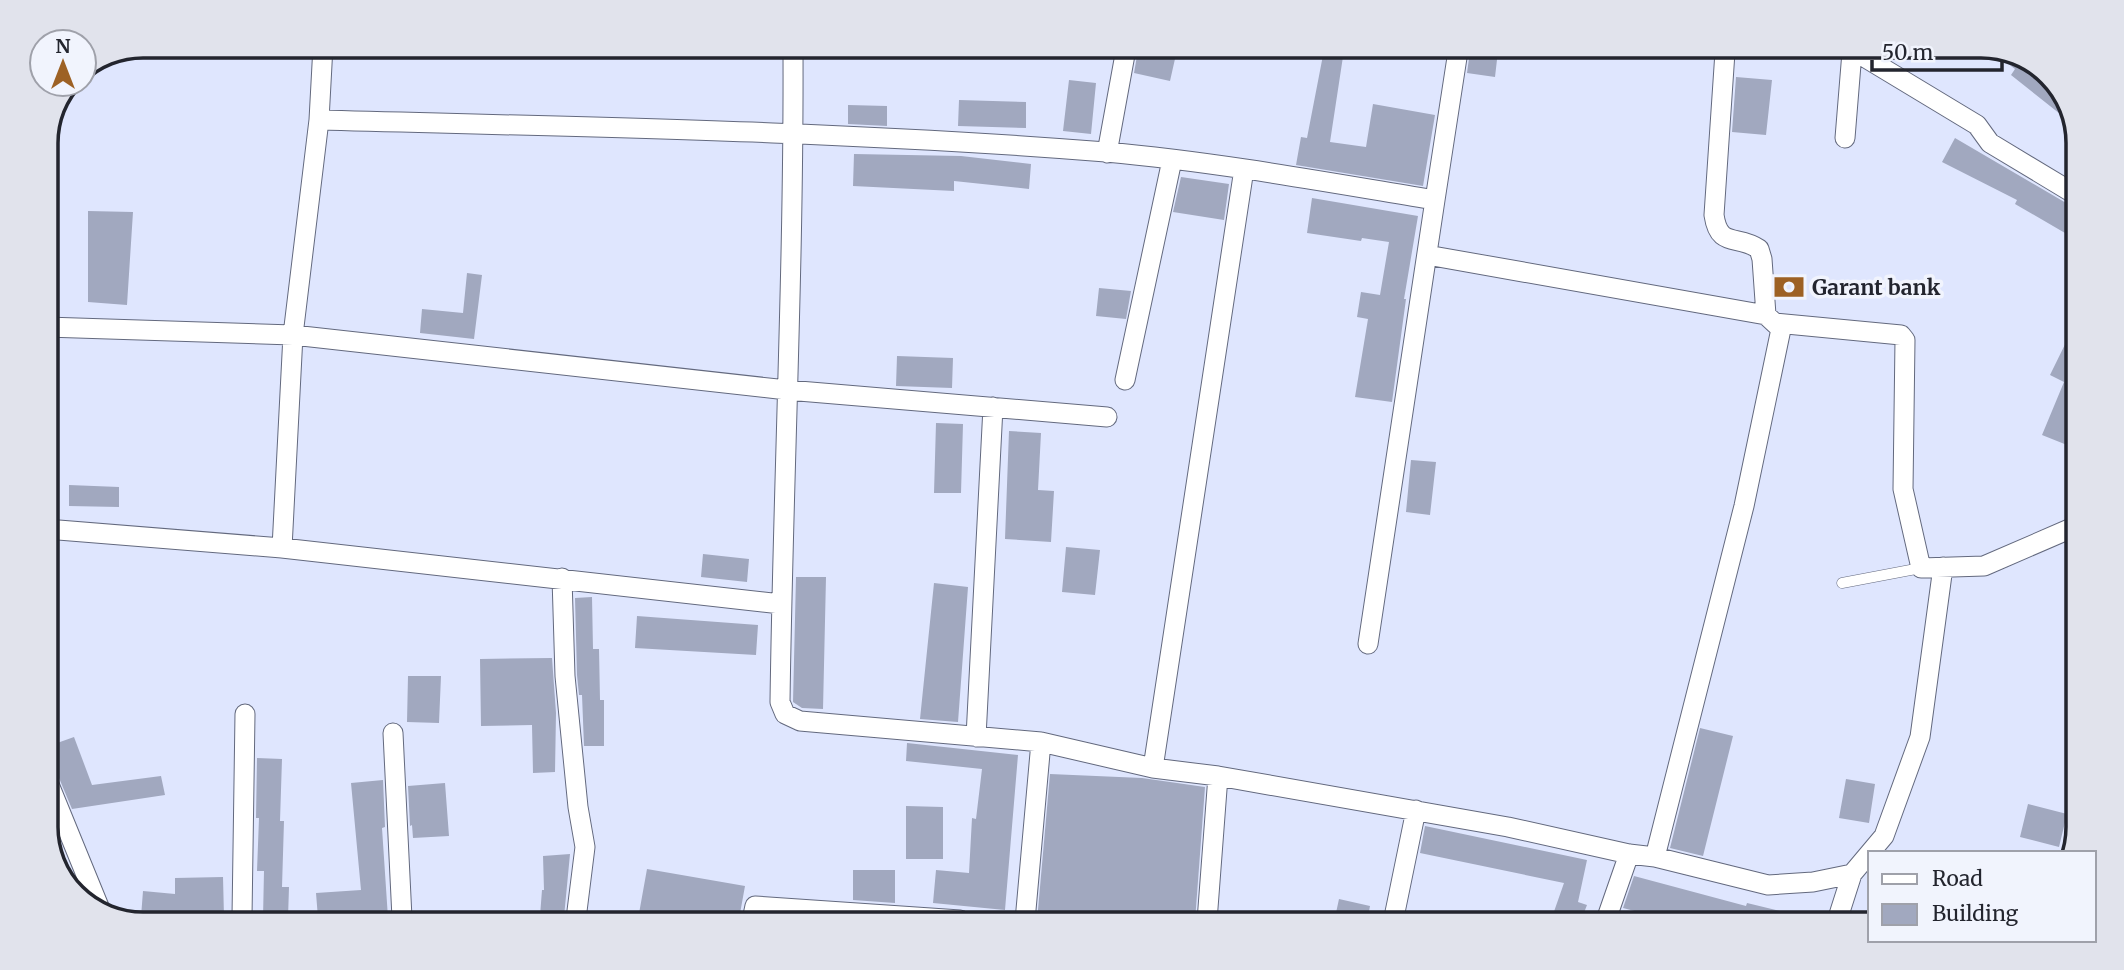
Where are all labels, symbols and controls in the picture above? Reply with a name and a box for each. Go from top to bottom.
north arrow [28,28,98,98]
scale bar [1872,28,2002,72]
text: N [55,34,71,58]
text: 50 m [1882,39,1933,66]
bank icon: Garant bank [1772,270,1806,304]
place label: Garant bank [1812,274,1941,301]
legend [1868,851,2096,942]
text: Road [1932,865,1983,892]
text: Building [1932,900,2019,927]

